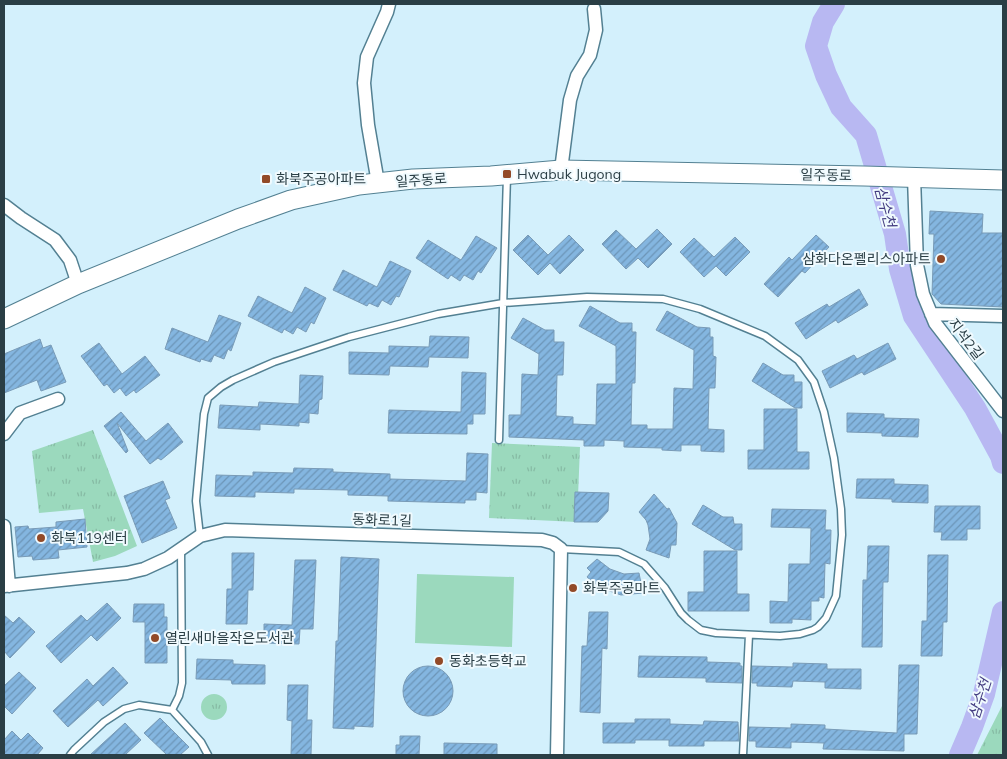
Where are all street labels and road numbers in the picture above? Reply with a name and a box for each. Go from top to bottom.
street label: 일주동로 [800,166,852,184]
street label: 일주동로 [395,169,447,191]
street label: 지석2길 [945,315,987,363]
street label: 동화로1길 [352,510,412,530]

